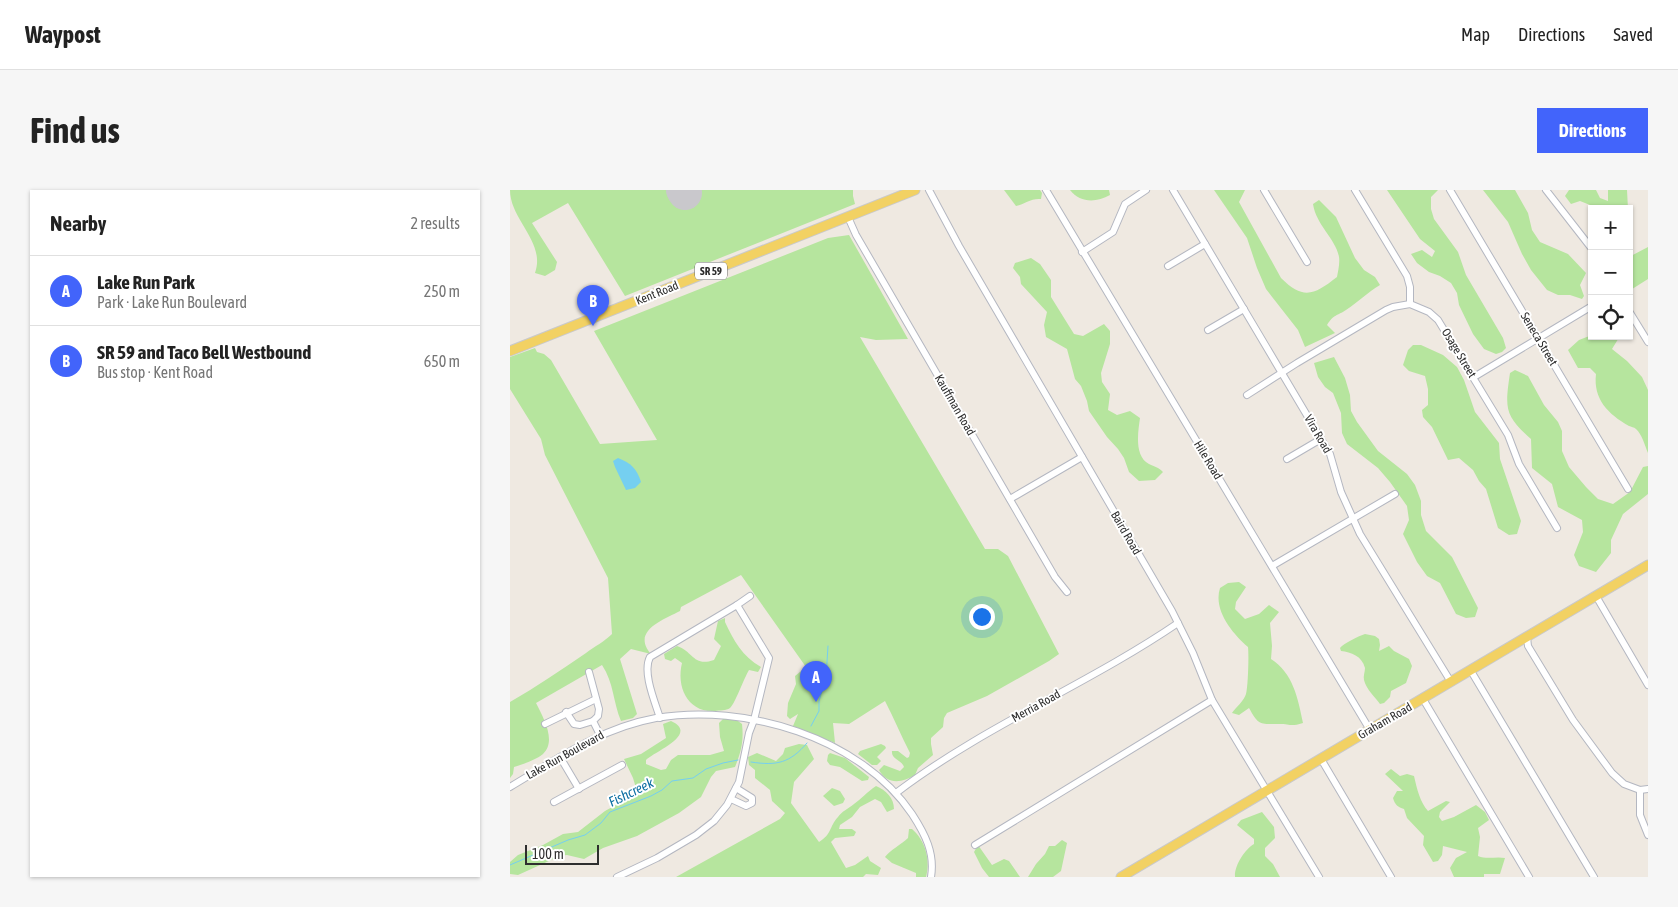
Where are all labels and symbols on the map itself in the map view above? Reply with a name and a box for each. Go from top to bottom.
road number: SR 59 [695,262,727,280]
street label: Kent Road [634,278,680,308]
pin: B [577,285,609,326]
street label: Seneca Street [1518,310,1561,369]
street label: Osage Street [1439,326,1479,381]
street label: Kauffman Road [932,372,978,438]
street label: Vira Road [1301,412,1335,456]
street label: Hile Road [1191,438,1225,482]
street label: Baird Road [1108,509,1144,557]
your location [969,604,995,630]
pin: A [800,661,832,702]
street label: Merria Road [1009,687,1063,725]
street label: Graham Road [1356,700,1414,742]
street label: Lake Run Boulevard [524,728,606,782]
water label: Fishcreek [606,774,657,810]
scale bar [525,842,599,865]

